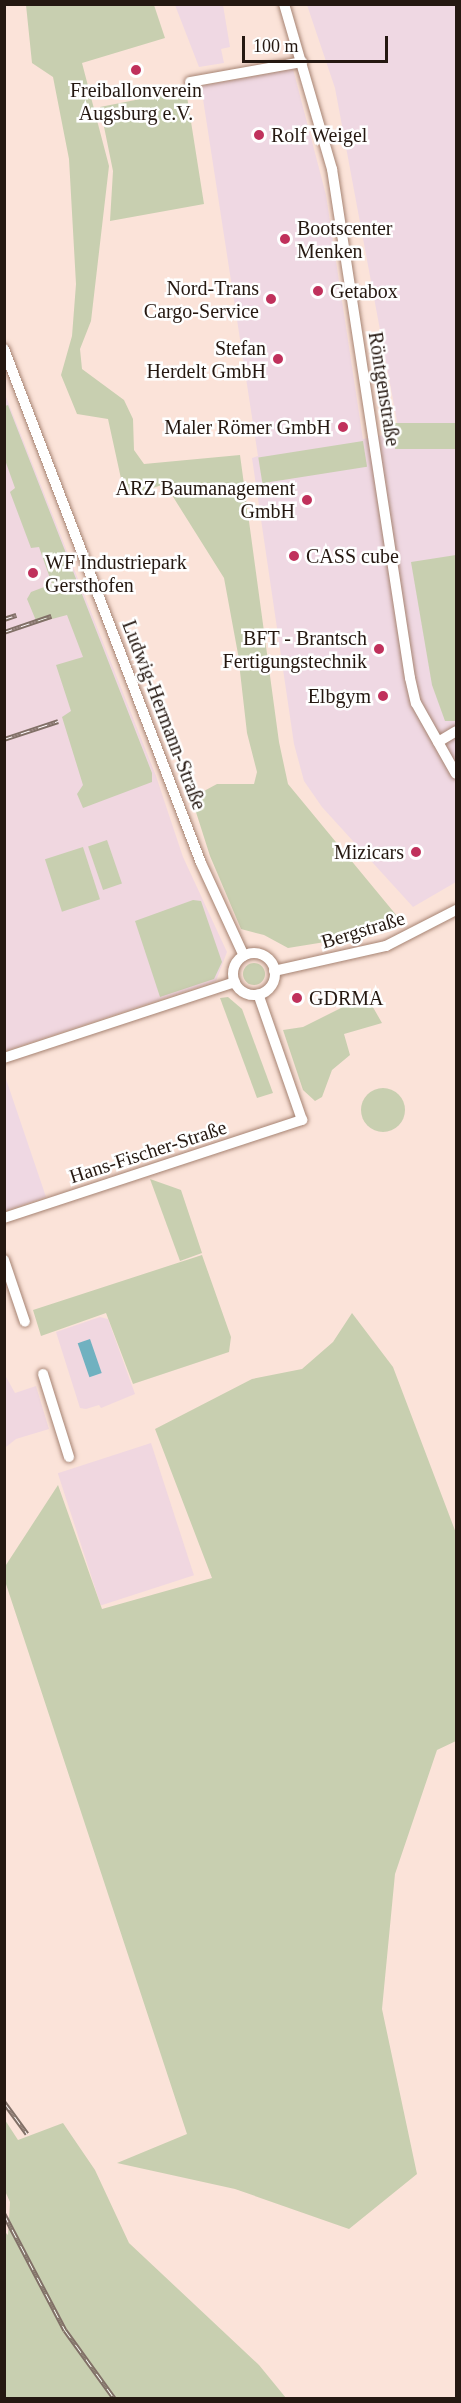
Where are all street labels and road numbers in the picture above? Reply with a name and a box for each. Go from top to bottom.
street label: Röntgenstraße [363,330,405,448]
street label: Ludwig-Hermann-Straße [117,617,211,813]
street label: Bergstraße [318,906,408,954]
street label: Hans-Fischer-Straße [66,1115,230,1189]

